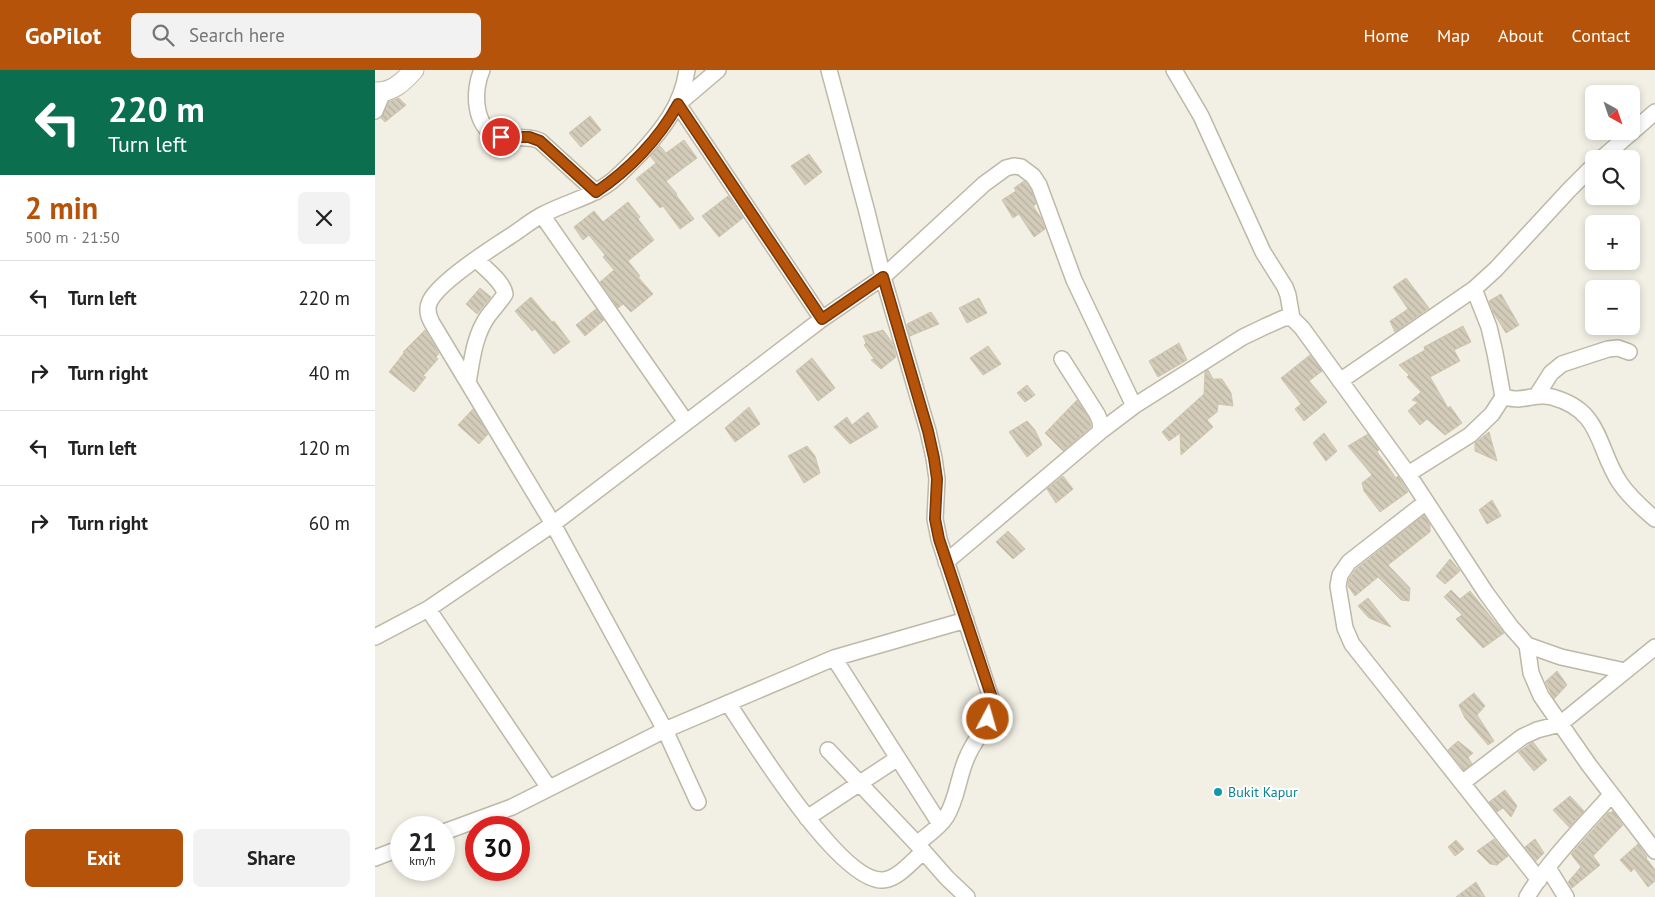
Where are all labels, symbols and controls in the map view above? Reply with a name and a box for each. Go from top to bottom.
search box [131,13,481,58]
text: GoPilot [25,20,101,51]
icon: search [149,21,177,49]
text: Search here [189,23,285,47]
text: Home [1363,24,1409,47]
text: Map [1437,24,1470,47]
text: About [1498,24,1544,47]
text: Contact [1572,24,1630,47]
north arrow [1585,85,1640,140]
map controls [1585,85,1640,335]
text: 220 m [108,86,205,132]
icon: left [25,90,90,155]
pin [480,116,522,158]
icon: arrive [487,123,515,151]
text: Turn left [108,130,187,158]
button: search [1585,150,1640,205]
text: 2 min [25,188,98,227]
button: close [298,192,350,244]
button: + [1585,215,1640,270]
text: 500 m · 21:50 [25,227,120,247]
button: − [1585,280,1640,335]
icon: left [25,284,53,312]
text: Turn left [68,286,137,310]
text: 220 m [298,286,350,310]
icon: right [25,359,53,387]
text: Turn right [68,361,148,385]
text: 40 m [309,361,350,385]
icon: left [25,434,53,462]
text: Turn left [68,436,137,460]
text: 120 m [298,436,350,460]
icon: right [25,509,53,537]
text: Turn right [68,511,148,535]
text: 60 m [309,511,350,535]
position arrow [961,692,1013,744]
place label: Bukit Kapur [1228,783,1298,801]
marker: Bukit Kapur [1212,786,1224,798]
speed limit sign: 30 [465,816,530,881]
text: 21 [408,826,437,858]
button: Exit [25,829,183,887]
button: Share [193,829,350,887]
text: km/h [409,853,436,868]

